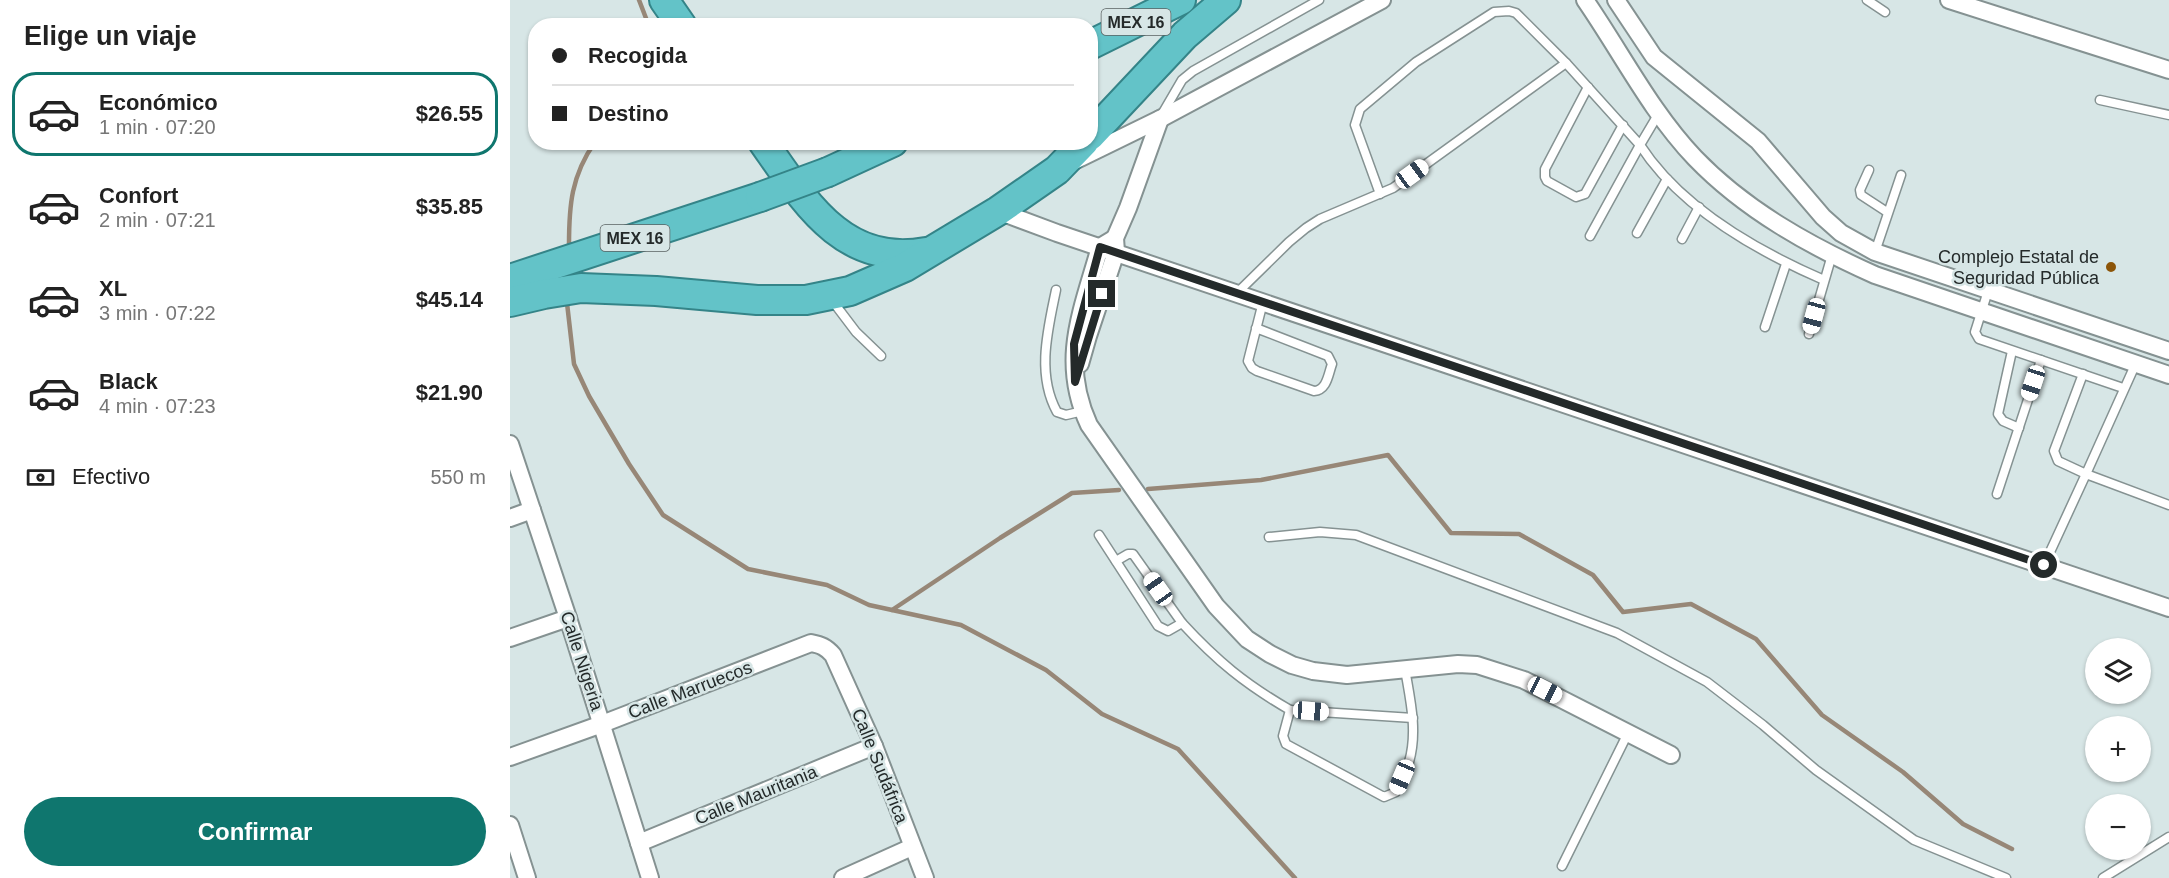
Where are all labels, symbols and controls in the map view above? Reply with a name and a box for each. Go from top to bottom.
road number: MEX 16 [1102,9,1170,35]
text: Elige un viaje [24,21,197,51]
text: Recogida [588,43,687,68]
icon: car [27,87,81,141]
text: Económico [99,90,218,115]
text: $26.55 [416,101,483,126]
text: Destino [588,101,669,126]
text: 1 min · 07:20 [99,116,216,138]
car [1392,156,1432,192]
icon: car [27,180,81,234]
text: Confort [99,183,178,208]
text: $35.85 [416,194,483,219]
text: 2 min · 07:21 [99,209,216,231]
road number: MEX 16 [600,225,670,251]
place label: Complejo Estatal de Seguridad Pública [1938,247,2100,288]
marker: Complejo Estatal de Seguridad Pública [2104,260,2118,274]
icon: car [27,273,81,327]
text: XL [99,276,127,301]
route end [1088,280,1115,307]
text: $45.14 [416,287,483,312]
car [1801,296,1827,336]
text: 3 min · 07:22 [99,302,216,324]
car [2019,363,2047,403]
icon: car [27,366,81,420]
text: Black [99,369,158,394]
text: $21.90 [416,380,483,405]
text: 4 min · 07:23 [99,395,216,417]
icon: cash [24,461,57,494]
text: Efectivo [72,464,150,489]
text: 550 m [430,466,486,488]
route start [2030,551,2057,578]
car [1140,569,1176,609]
street label: Calle Nigeria [557,609,608,714]
map controls [2085,638,2151,860]
button: layers [2085,638,2151,704]
street label: Calle Marruecos [625,657,755,723]
car [1525,674,1565,706]
car [1292,701,1330,721]
street label: Calle Sudáfrica [848,706,913,827]
button: + [2085,716,2151,782]
car [1387,757,1417,797]
street label: Calle Mauritania [692,761,821,829]
button: − [2085,794,2151,860]
button: Confirmar [24,797,486,866]

